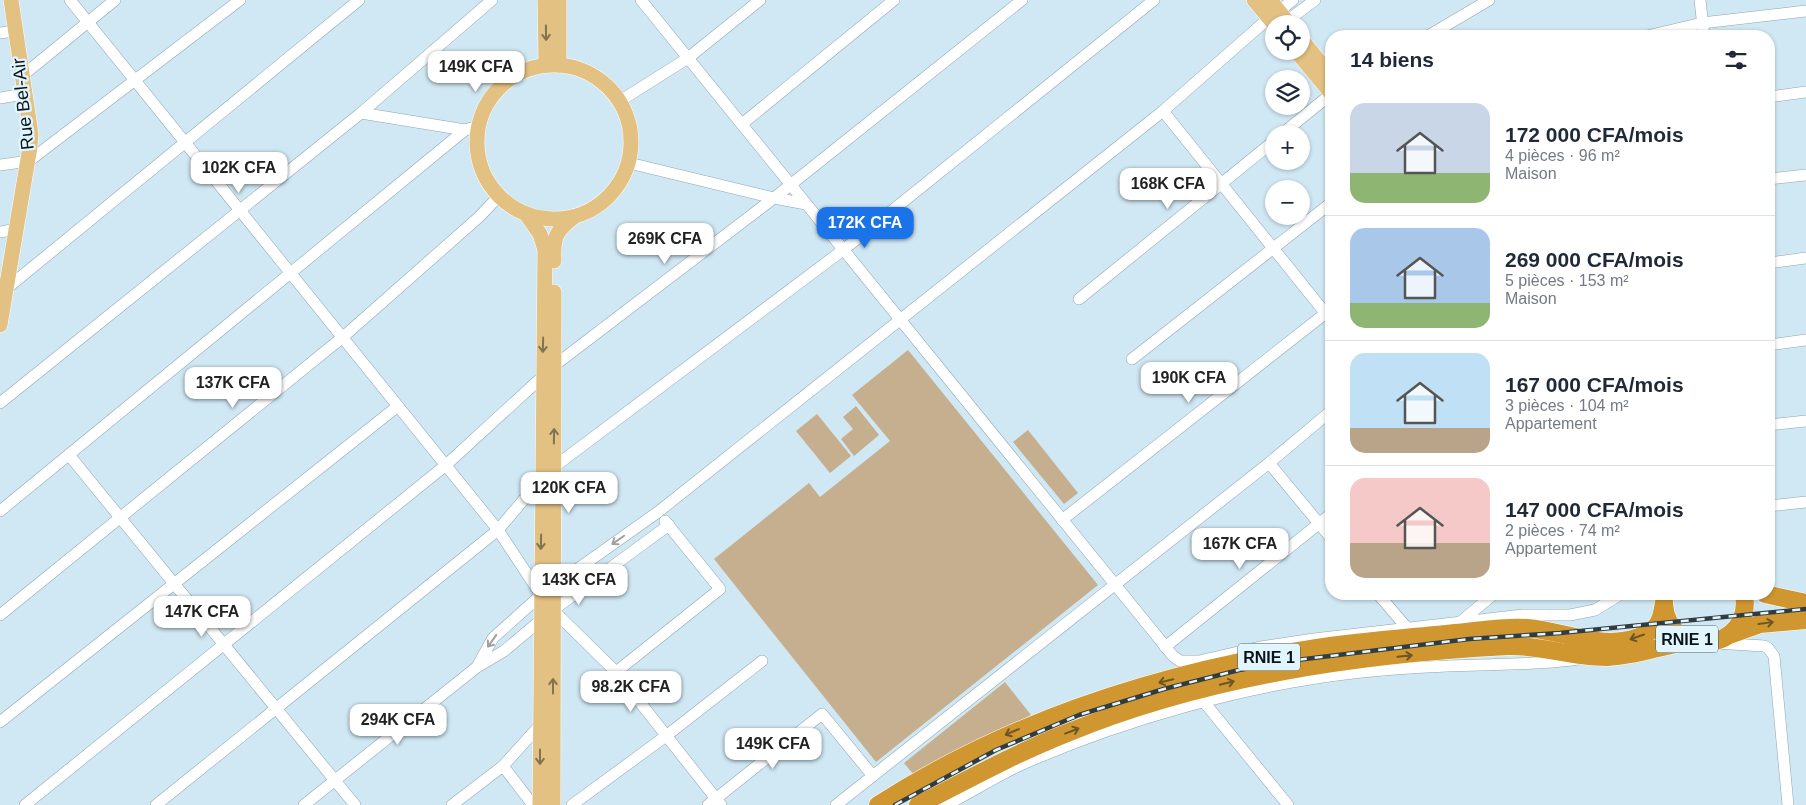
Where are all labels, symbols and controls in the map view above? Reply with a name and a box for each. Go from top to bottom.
map controls [1265,15,1310,225]
button: locate [1265,15,1310,60]
one-way arrow [541,24,551,40]
icon: filters [1722,46,1750,74]
text: 14 biens [1350,48,1434,71]
pin: 149K CFA [424,51,528,93]
street label: Rue Bel-Air [8,57,38,151]
text: 149K CFA [439,58,513,75]
button: layers [1265,70,1310,115]
icon: home [1390,123,1450,183]
text: 172 000 CFA/mois [1505,123,1684,146]
button: + [1265,125,1310,170]
text: 4 pièces · 96 m² [1505,147,1620,164]
pin: 102K CFA [187,152,291,194]
text: 102K CFA [202,159,276,176]
text: Maison [1505,165,1557,182]
pin: 168K CFA [1116,168,1220,210]
text: 168K CFA [1131,175,1205,192]
button: − [1265,180,1310,225]
pin: 172K CFA [813,206,917,249]
text: 172K CFA [828,214,902,231]
pin: 269K CFA [613,222,717,265]
text: 269K CFA [628,230,702,247]
icon: home [1390,248,1450,308]
text: 269 000 CFA/mois [1505,248,1684,271]
text: 5 pièces · 153 m² [1505,272,1629,289]
text: Maison [1505,290,1557,307]
one-way arrow [538,336,548,352]
pin: 190K CFA [1137,362,1241,404]
pin: 137K CFA [181,366,285,409]
text: 190K CFA [1152,369,1226,386]
icon: home [1390,373,1450,433]
text: 167 000 CFA/mois [1505,373,1684,396]
text: 137K CFA [196,374,270,391]
text: 3 pièces · 104 m² [1505,397,1629,414]
text: Appartement [1505,415,1597,432]
one-way arrow [549,429,559,445]
pin: 120K CFA [517,472,621,514]
text: 120K CFA [532,479,606,496]
icon: home [1390,498,1450,558]
text: 147 000 CFA/mois [1505,498,1684,521]
text: 2 pièces · 74 m² [1505,522,1620,539]
pin: 167K CFA [1188,528,1292,570]
one-way arrow [536,534,546,550]
one-way arrow [611,535,625,545]
text: 167K CFA [1203,535,1277,552]
text: Appartement [1505,540,1597,557]
pin: 143K CFA [527,564,631,606]
text: 143K CFA [542,571,616,588]
pin: 147K CFA [150,596,254,638]
text: 147K CFA [165,603,239,620]
one-way arrow [1758,618,1774,628]
road number: RNIE 1 [1656,626,1718,652]
one-way arrow [1630,633,1645,642]
one-way arrow [487,634,497,648]
road number: RNIE 1 [1238,644,1300,670]
one-way arrow [1397,651,1413,661]
pin: 98.2K CFA [574,670,688,713]
one-way arrow [1159,676,1175,686]
text: 98.2K CFA [591,678,671,695]
one-way arrow [1219,678,1235,687]
one-way arrow [548,679,558,695]
pin: 294K CFA [346,704,450,746]
text: 294K CFA [361,711,435,728]
one-way arrow [1065,725,1080,734]
one-way arrow [1005,727,1020,737]
pin: 149K CFA [721,728,825,770]
text: 149K CFA [736,735,810,752]
one-way arrow [536,749,545,765]

